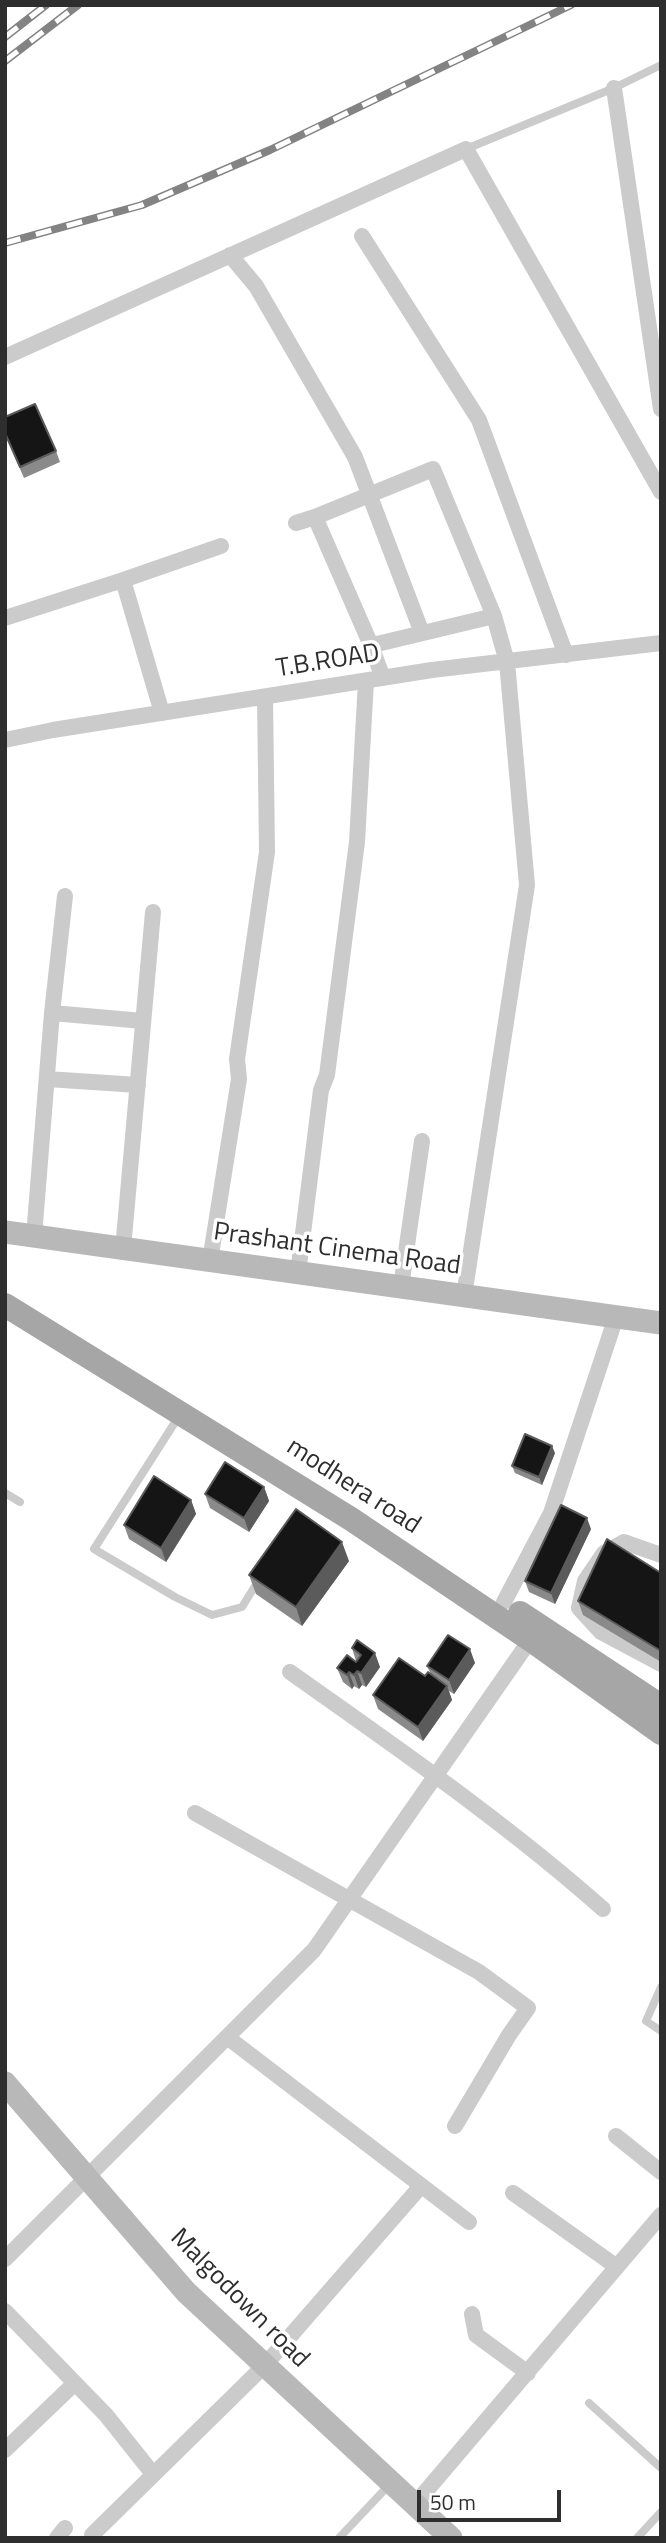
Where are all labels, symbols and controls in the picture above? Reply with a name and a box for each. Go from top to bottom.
street label: T.B.ROAD [274,638,382,686]
street label: Prashant Cinema Road [212,1217,462,1283]
street label: modhera road [280,1432,426,1542]
street label: Malgodown road [163,2223,315,2375]
scale bar [421,2476,564,2520]
text: 50 m [430,2486,476,2518]

